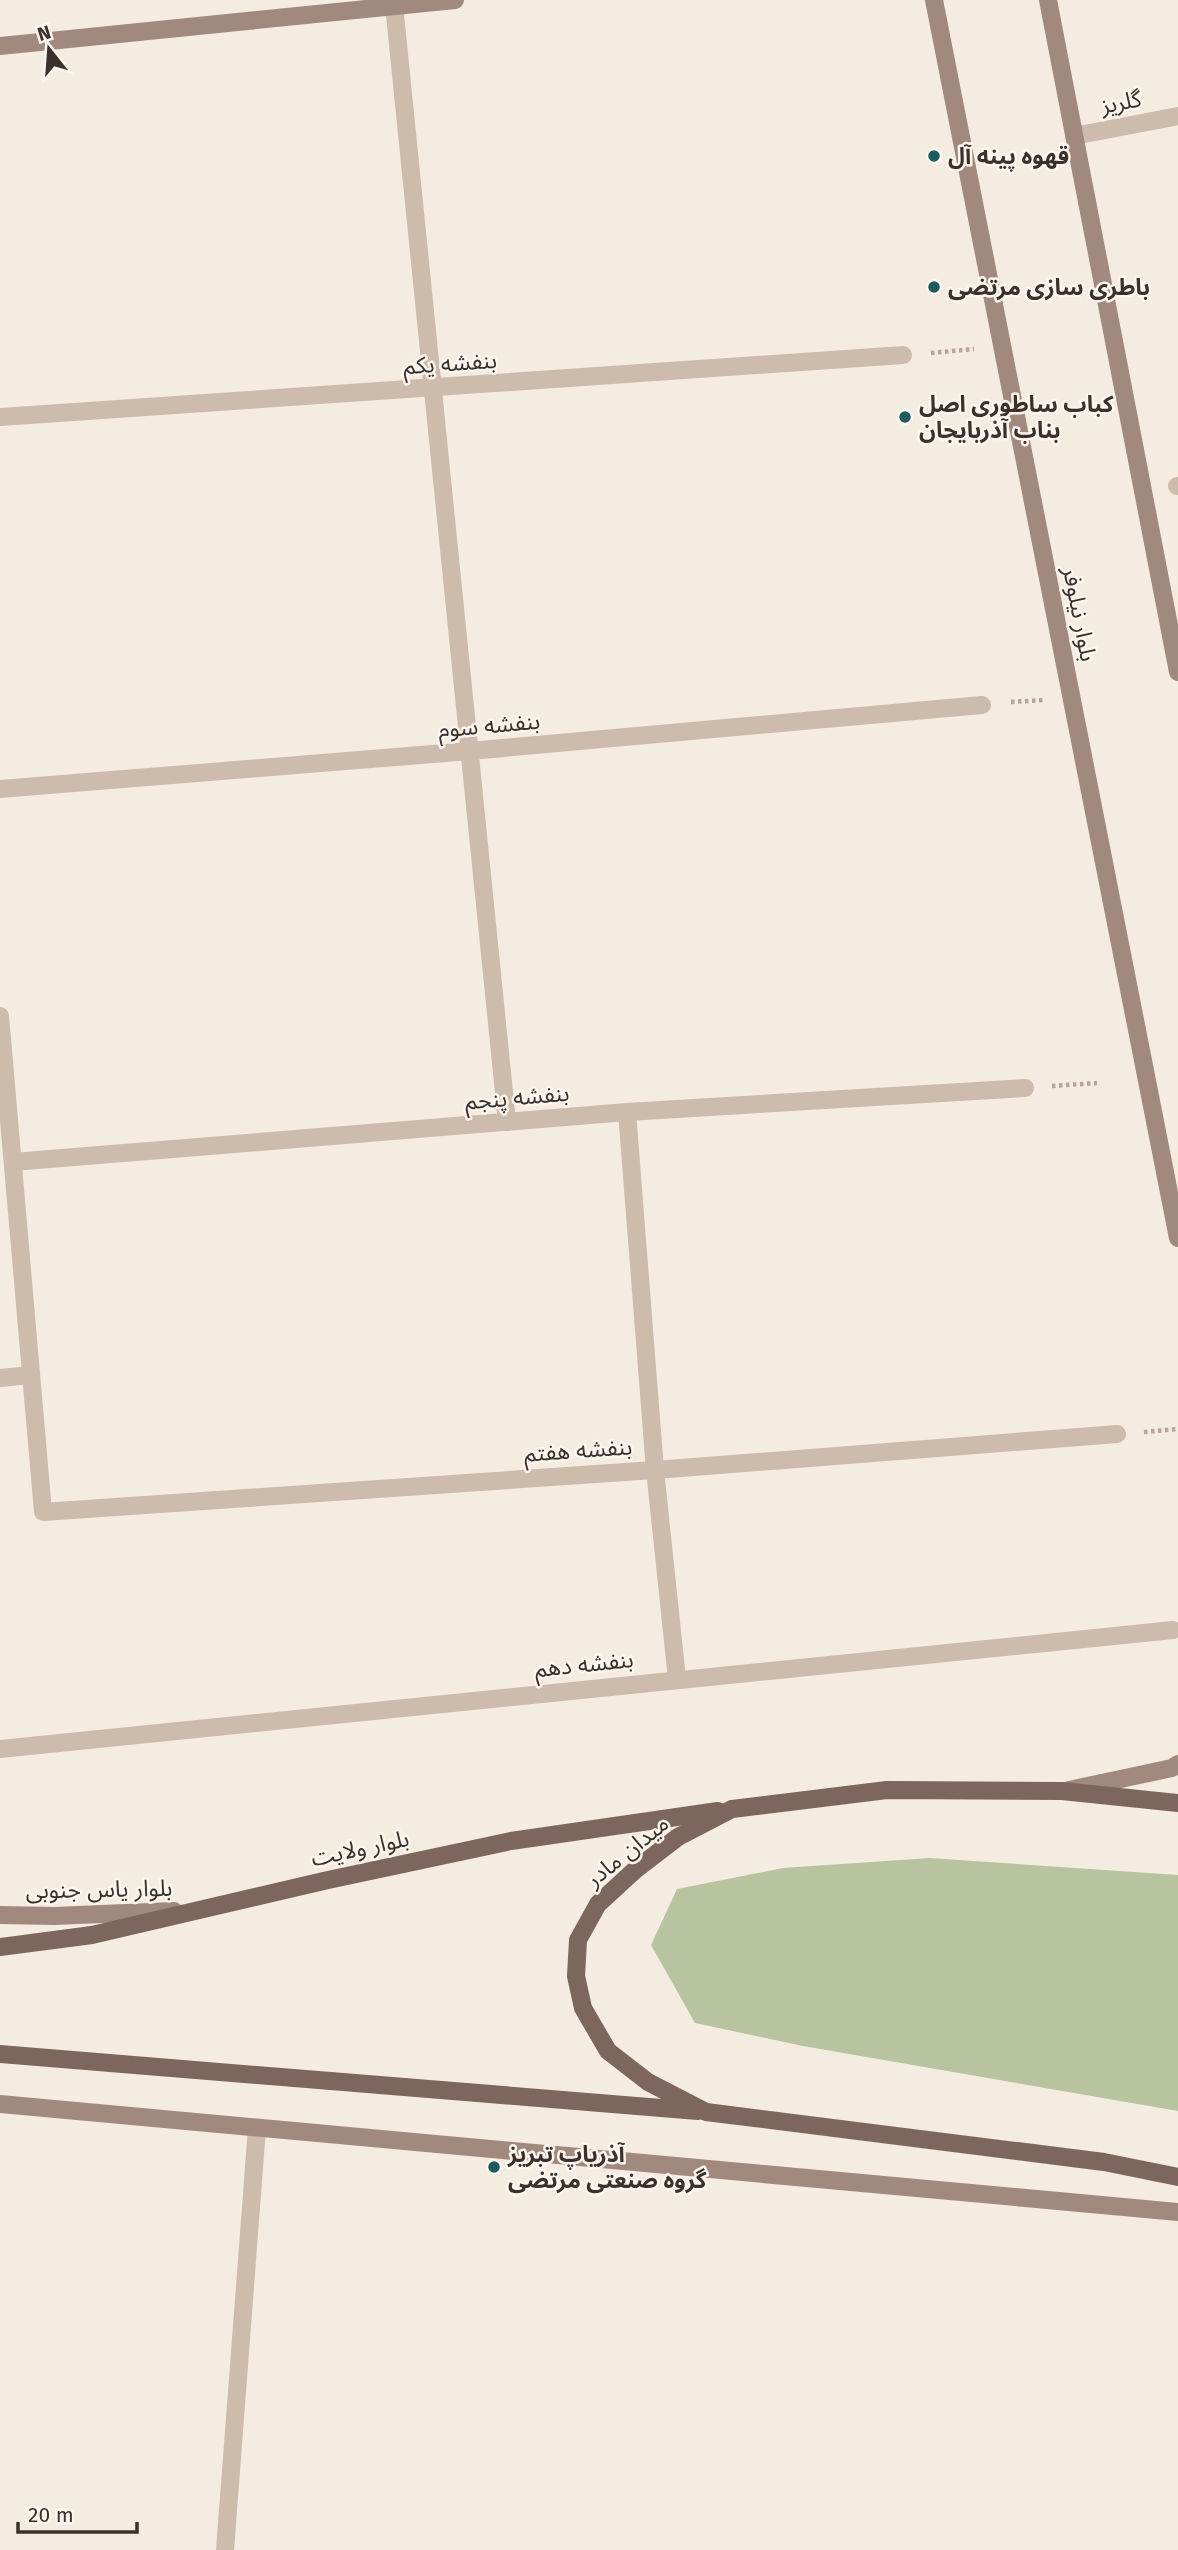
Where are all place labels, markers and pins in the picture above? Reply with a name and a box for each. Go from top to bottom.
place label: قهوه پینه آل [948,142,1069,172]
marker: قهوه پینه آل [926,148,942,164]
place label: باطری سازی مرتضی [948,273,1150,301]
marker: باطری سازی مرتضی [926,279,942,295]
place label: کباب ساطوری اصل بناب آذربایجان [919,390,1114,444]
marker: کباب ساطوری اصل بناب آذربایجان [897,409,913,425]
place label: آذریاپ تبریز گروه صنعتی مرتضی [507,2140,707,2194]
marker: آذریاپ تبریز گروه صنعتی مرتضی [486,2159,502,2175]

